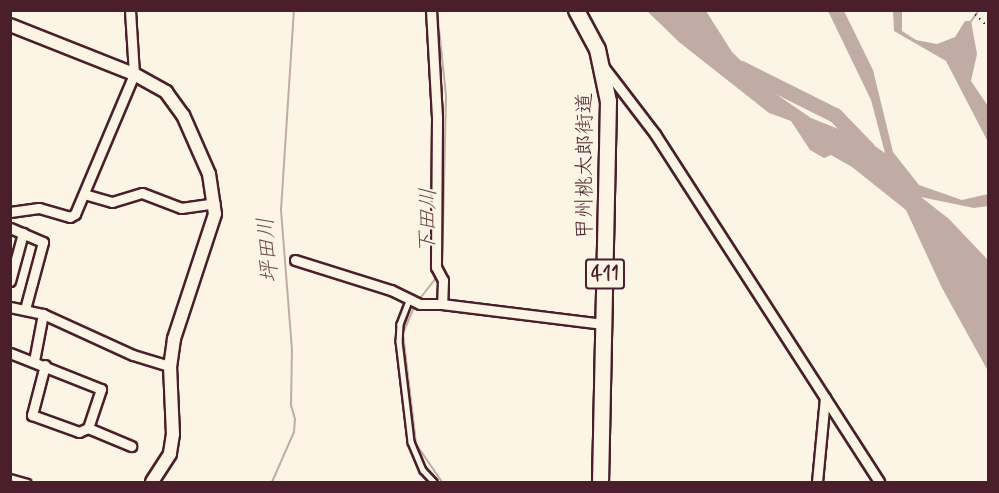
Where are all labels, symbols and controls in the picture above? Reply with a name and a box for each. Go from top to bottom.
street label: 甲州桃太郎街道 [572,93,598,239]
water label: 下田川 [415,188,443,254]
water label: 坪田川 [254,216,284,284]
road number: 411 [584,257,626,291]

